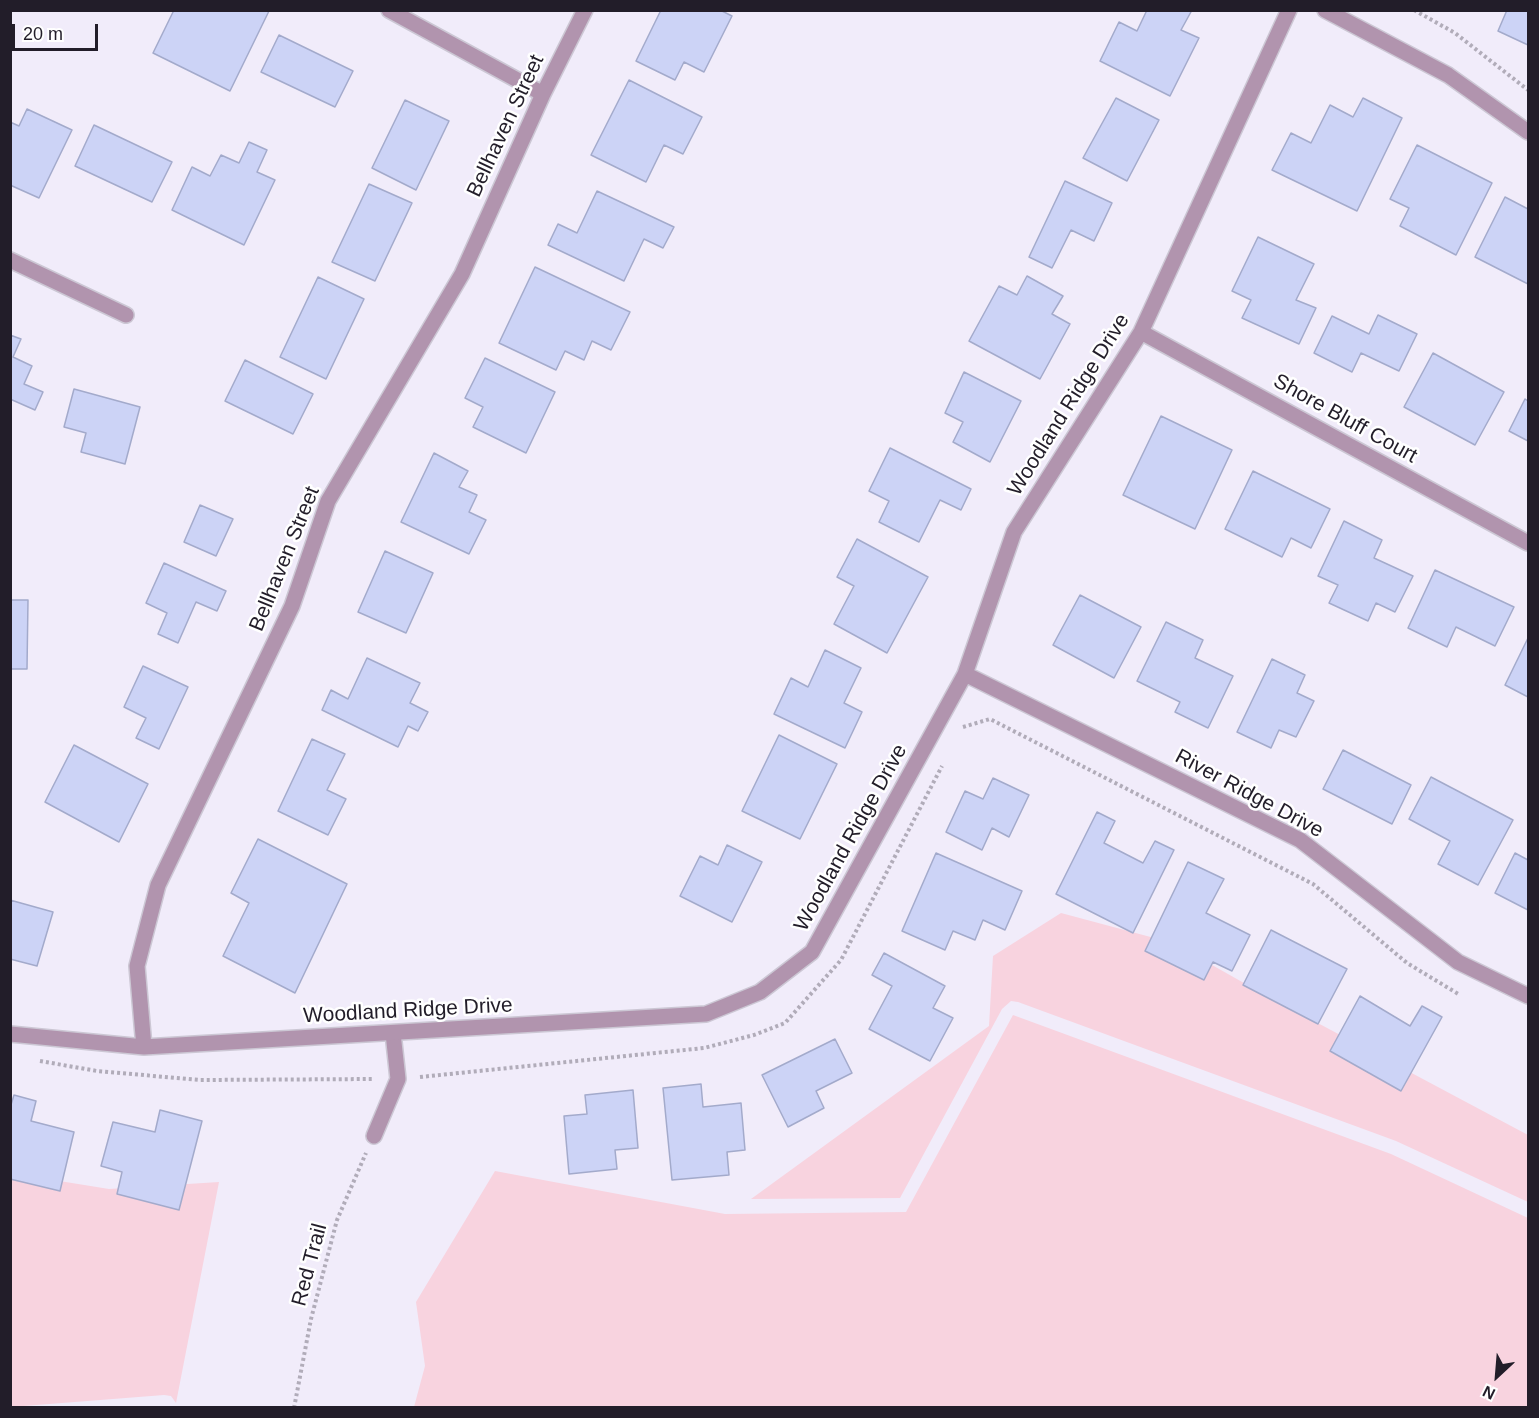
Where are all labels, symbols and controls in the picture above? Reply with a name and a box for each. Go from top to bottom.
scale bar [15,12,100,50]
text: 20 m [23,24,63,44]
street label: Bellhaven Street [462,51,550,201]
street label: Woodland Ridge Drive [1003,309,1135,501]
street label: Shore Bluff Court [1269,369,1421,469]
street label: Bellhaven Street [244,483,326,635]
street label: Woodland Ridge Drive [789,740,913,936]
street label: River Ridge Drive [1170,744,1328,844]
street label: Woodland Ridge Drive [303,993,513,1029]
street label: Red Trail [287,1221,333,1309]
north arrow [1467,1346,1527,1406]
text: N [1480,1382,1498,1403]

